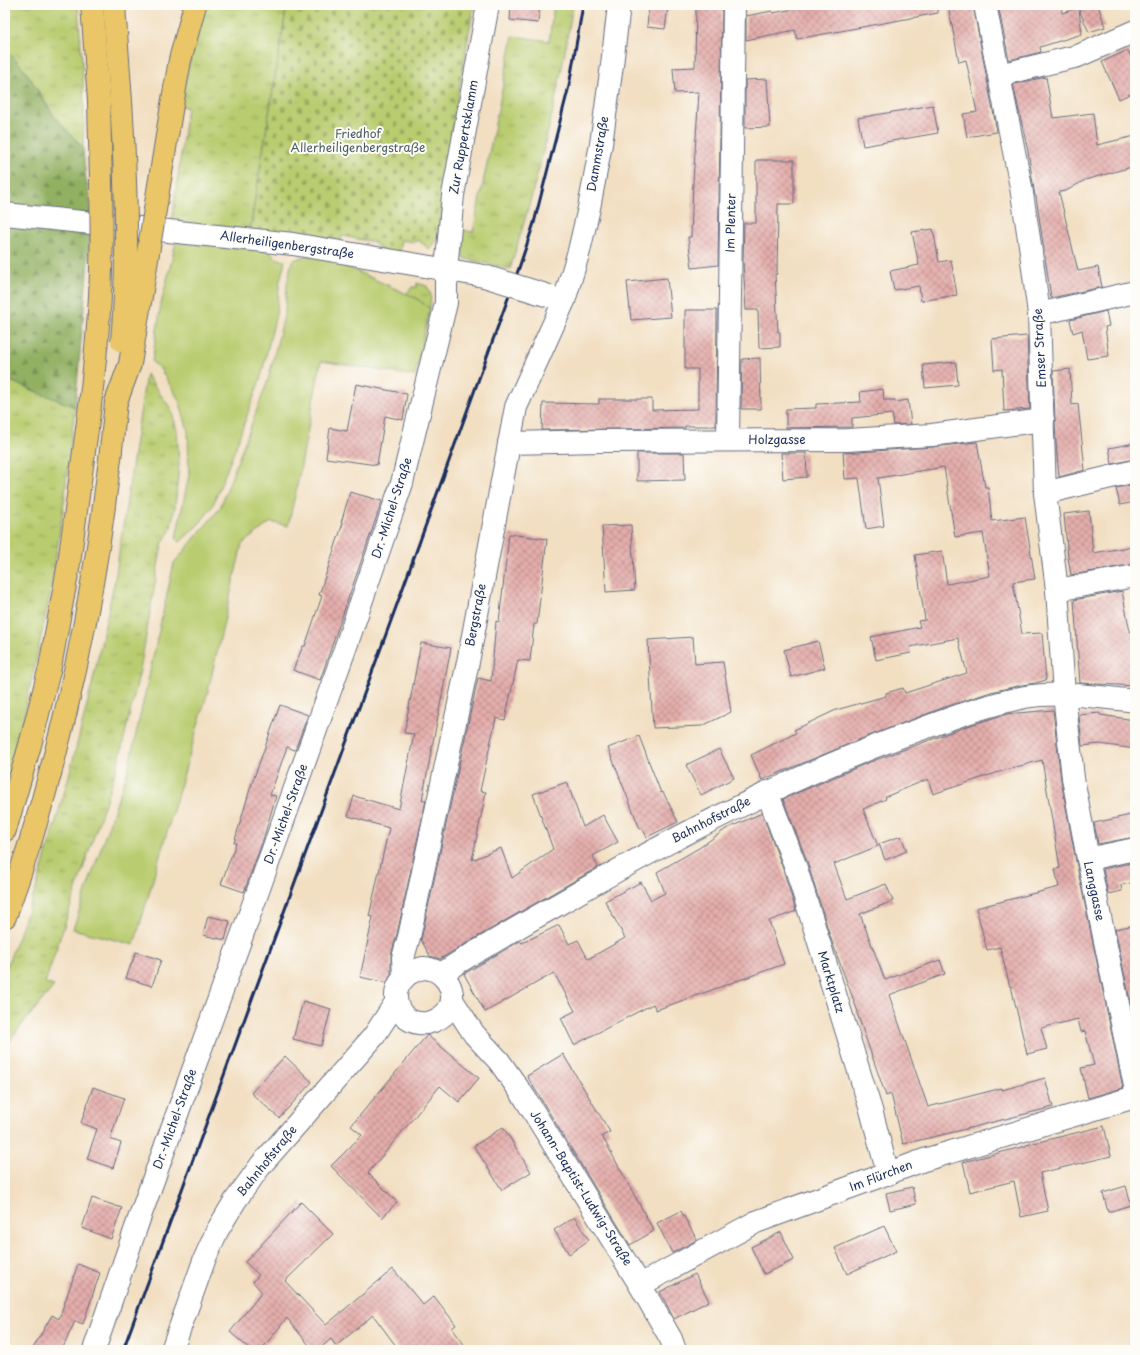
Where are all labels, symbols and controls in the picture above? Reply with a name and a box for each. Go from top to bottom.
street label: Zur Ruppertsklamm [444,78,482,196]
street label: Dammstraße [581,114,613,193]
park label: Friedhof Allerheiligenbergstraße [291,124,425,156]
street label: Im Plenter [720,193,740,253]
street label: Allerheiligenbergstraße [219,226,355,262]
street label: Emser Straße [1028,308,1050,388]
street label: Holzgasse [748,430,806,448]
street label: Dr.-Michel-Straße [366,455,416,561]
street label: Bergstraße [460,582,490,648]
street label: Dr.-Michel-Straße [259,761,312,866]
street label: Bahnhofstraße [668,791,753,847]
street label: Langgasse [1080,859,1110,922]
street label: Marktplatz [814,948,850,1015]
street label: Dr.-Michel-Straße [148,1066,201,1171]
street label: Johann-Baptist-Ludwig-Straße [526,1106,637,1269]
street label: Bahnhofstraße [232,1121,301,1200]
street label: Im Flürchen [847,1155,915,1195]

